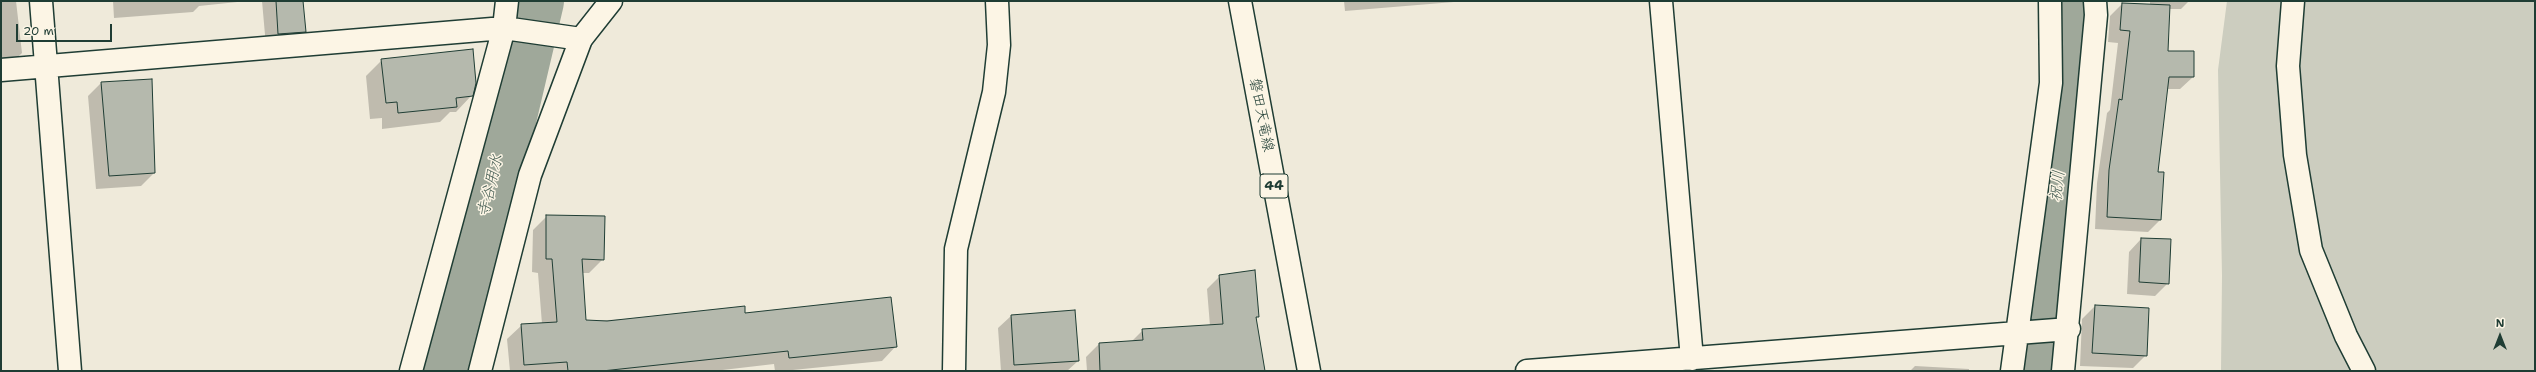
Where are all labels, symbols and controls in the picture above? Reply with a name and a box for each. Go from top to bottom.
scale bar [18,16,114,42]
text: 20 m [23,23,54,39]
street label: 磐田天竜線 [1245,76,1277,154]
water label: 寺谷用水 [474,153,508,219]
water label: 祝川 [2047,169,2069,203]
road number: 44 [1260,174,1288,198]
north arrow [2480,316,2520,356]
text: N [2496,316,2504,331]

